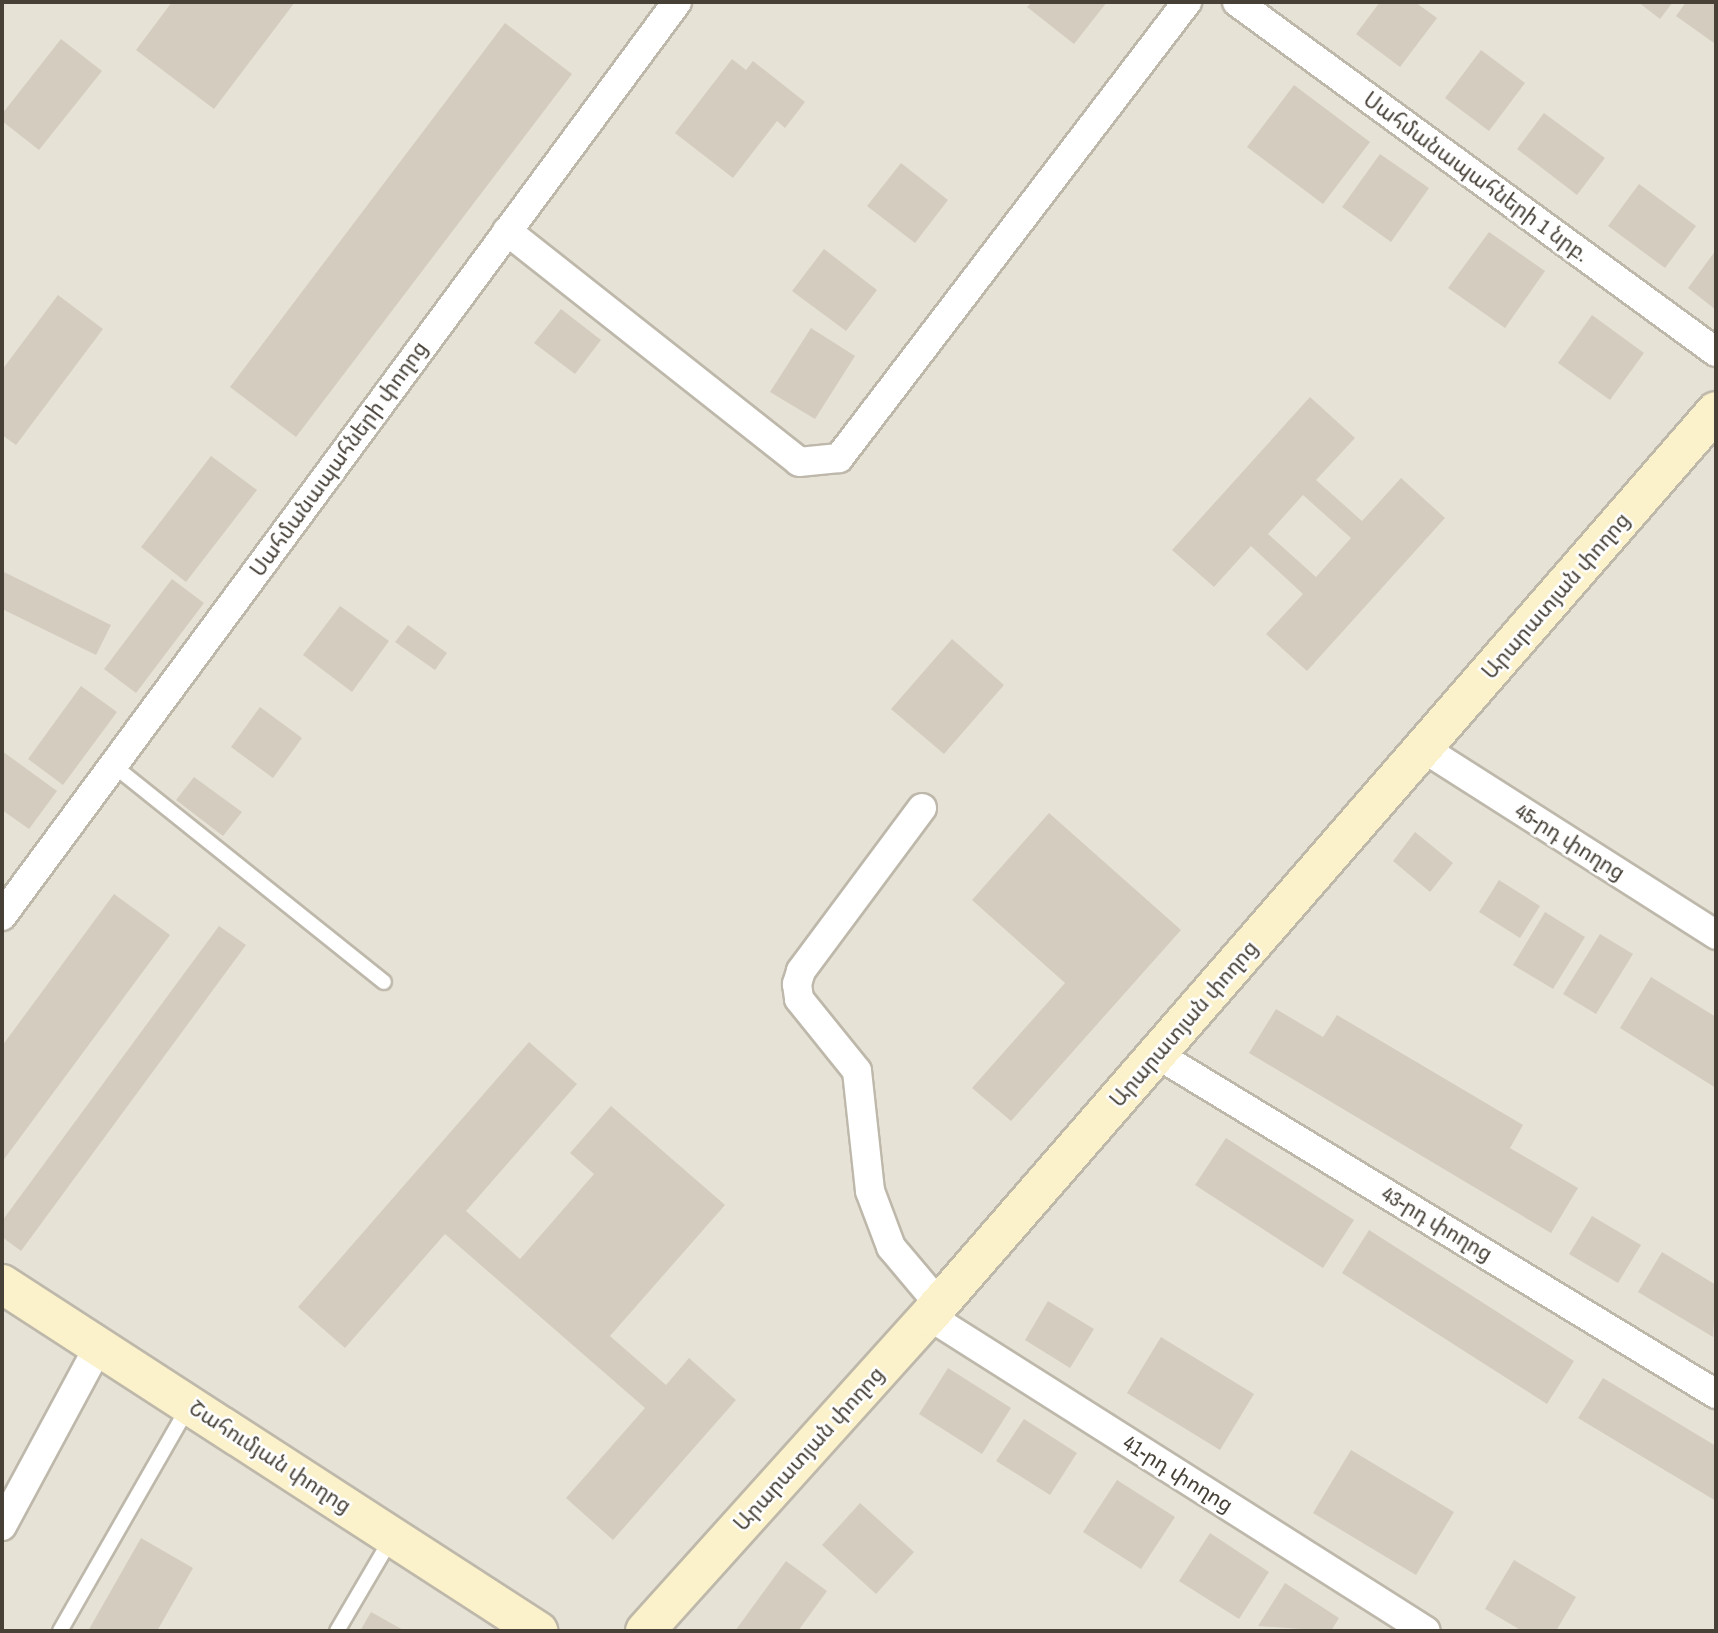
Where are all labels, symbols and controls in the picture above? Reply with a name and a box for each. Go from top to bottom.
street label: Սահմանապահների 1 նրբ. [1358,87,1594,267]
street label: Սահմանապահների փողոց [245,336,433,582]
street label: Արարատյան փողոց [1477,508,1635,684]
street label: 45-րդ փողոց [1510,798,1630,886]
street label: Արարատյան փողոց [1105,936,1263,1112]
street label: 43-րդ փողոց [1377,1181,1497,1267]
street label: Արարատյան փողոց [729,1362,889,1536]
street label: Շահումյան փողոց [184,1395,356,1519]
street label: 41-րդ փողոց [1118,1430,1238,1518]

